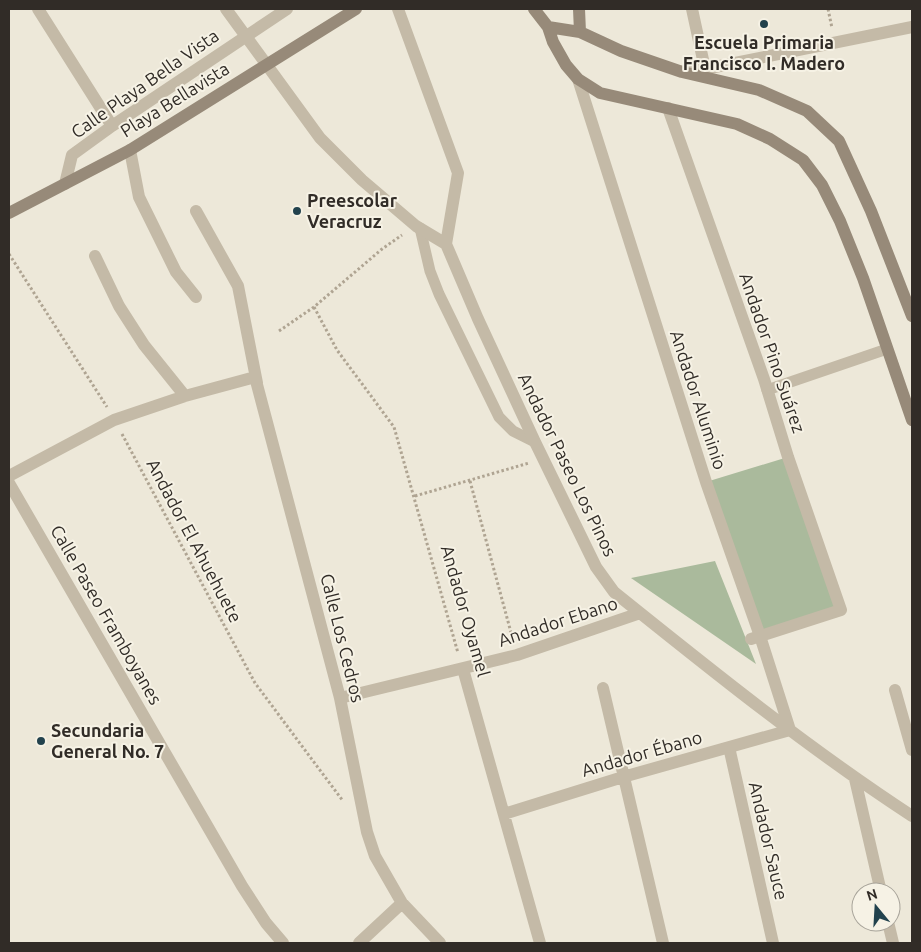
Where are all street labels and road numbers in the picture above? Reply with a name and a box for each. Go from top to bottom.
street label: Calle Playa Bella Vista [67,25,222,142]
street label: Playa Bellavista [117,58,232,141]
street label: Andador Pino Suárez [736,270,810,435]
street label: Andador Aluminio [667,327,731,472]
street label: Andador Paseo Los Pinos [515,370,621,560]
street label: Andador El Ahuehuete [143,455,247,626]
street label: Calle Paseo Framboyanes [47,521,167,708]
street label: Andador Oyamel [438,543,494,679]
street label: Calle Los Cedros [317,571,369,704]
street label: Andador Ebano [495,592,620,650]
street label: Andador Ébano [579,725,704,780]
street label: Andador Sauce [746,780,792,902]

